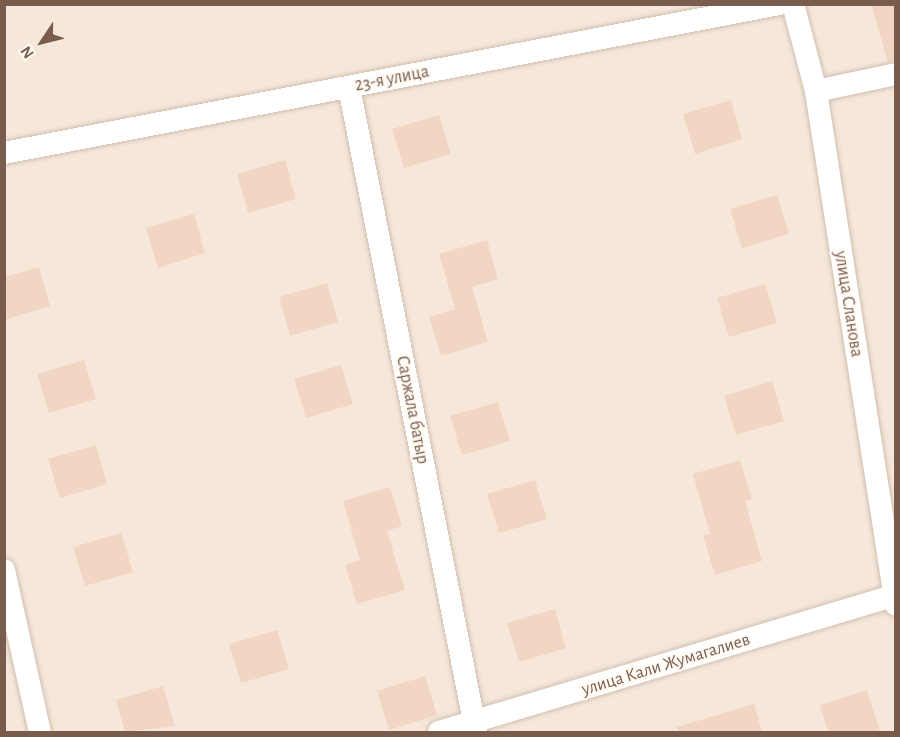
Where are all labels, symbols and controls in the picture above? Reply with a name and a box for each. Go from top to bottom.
north arrow [12,12,72,72]
text: N [18,43,37,61]
street label: 23-я улица [353,61,431,97]
street label: улица Сланова [829,249,867,359]
street label: Саржала батыр [391,354,433,466]
street label: улица Кали Жумагалиев [579,629,753,701]

